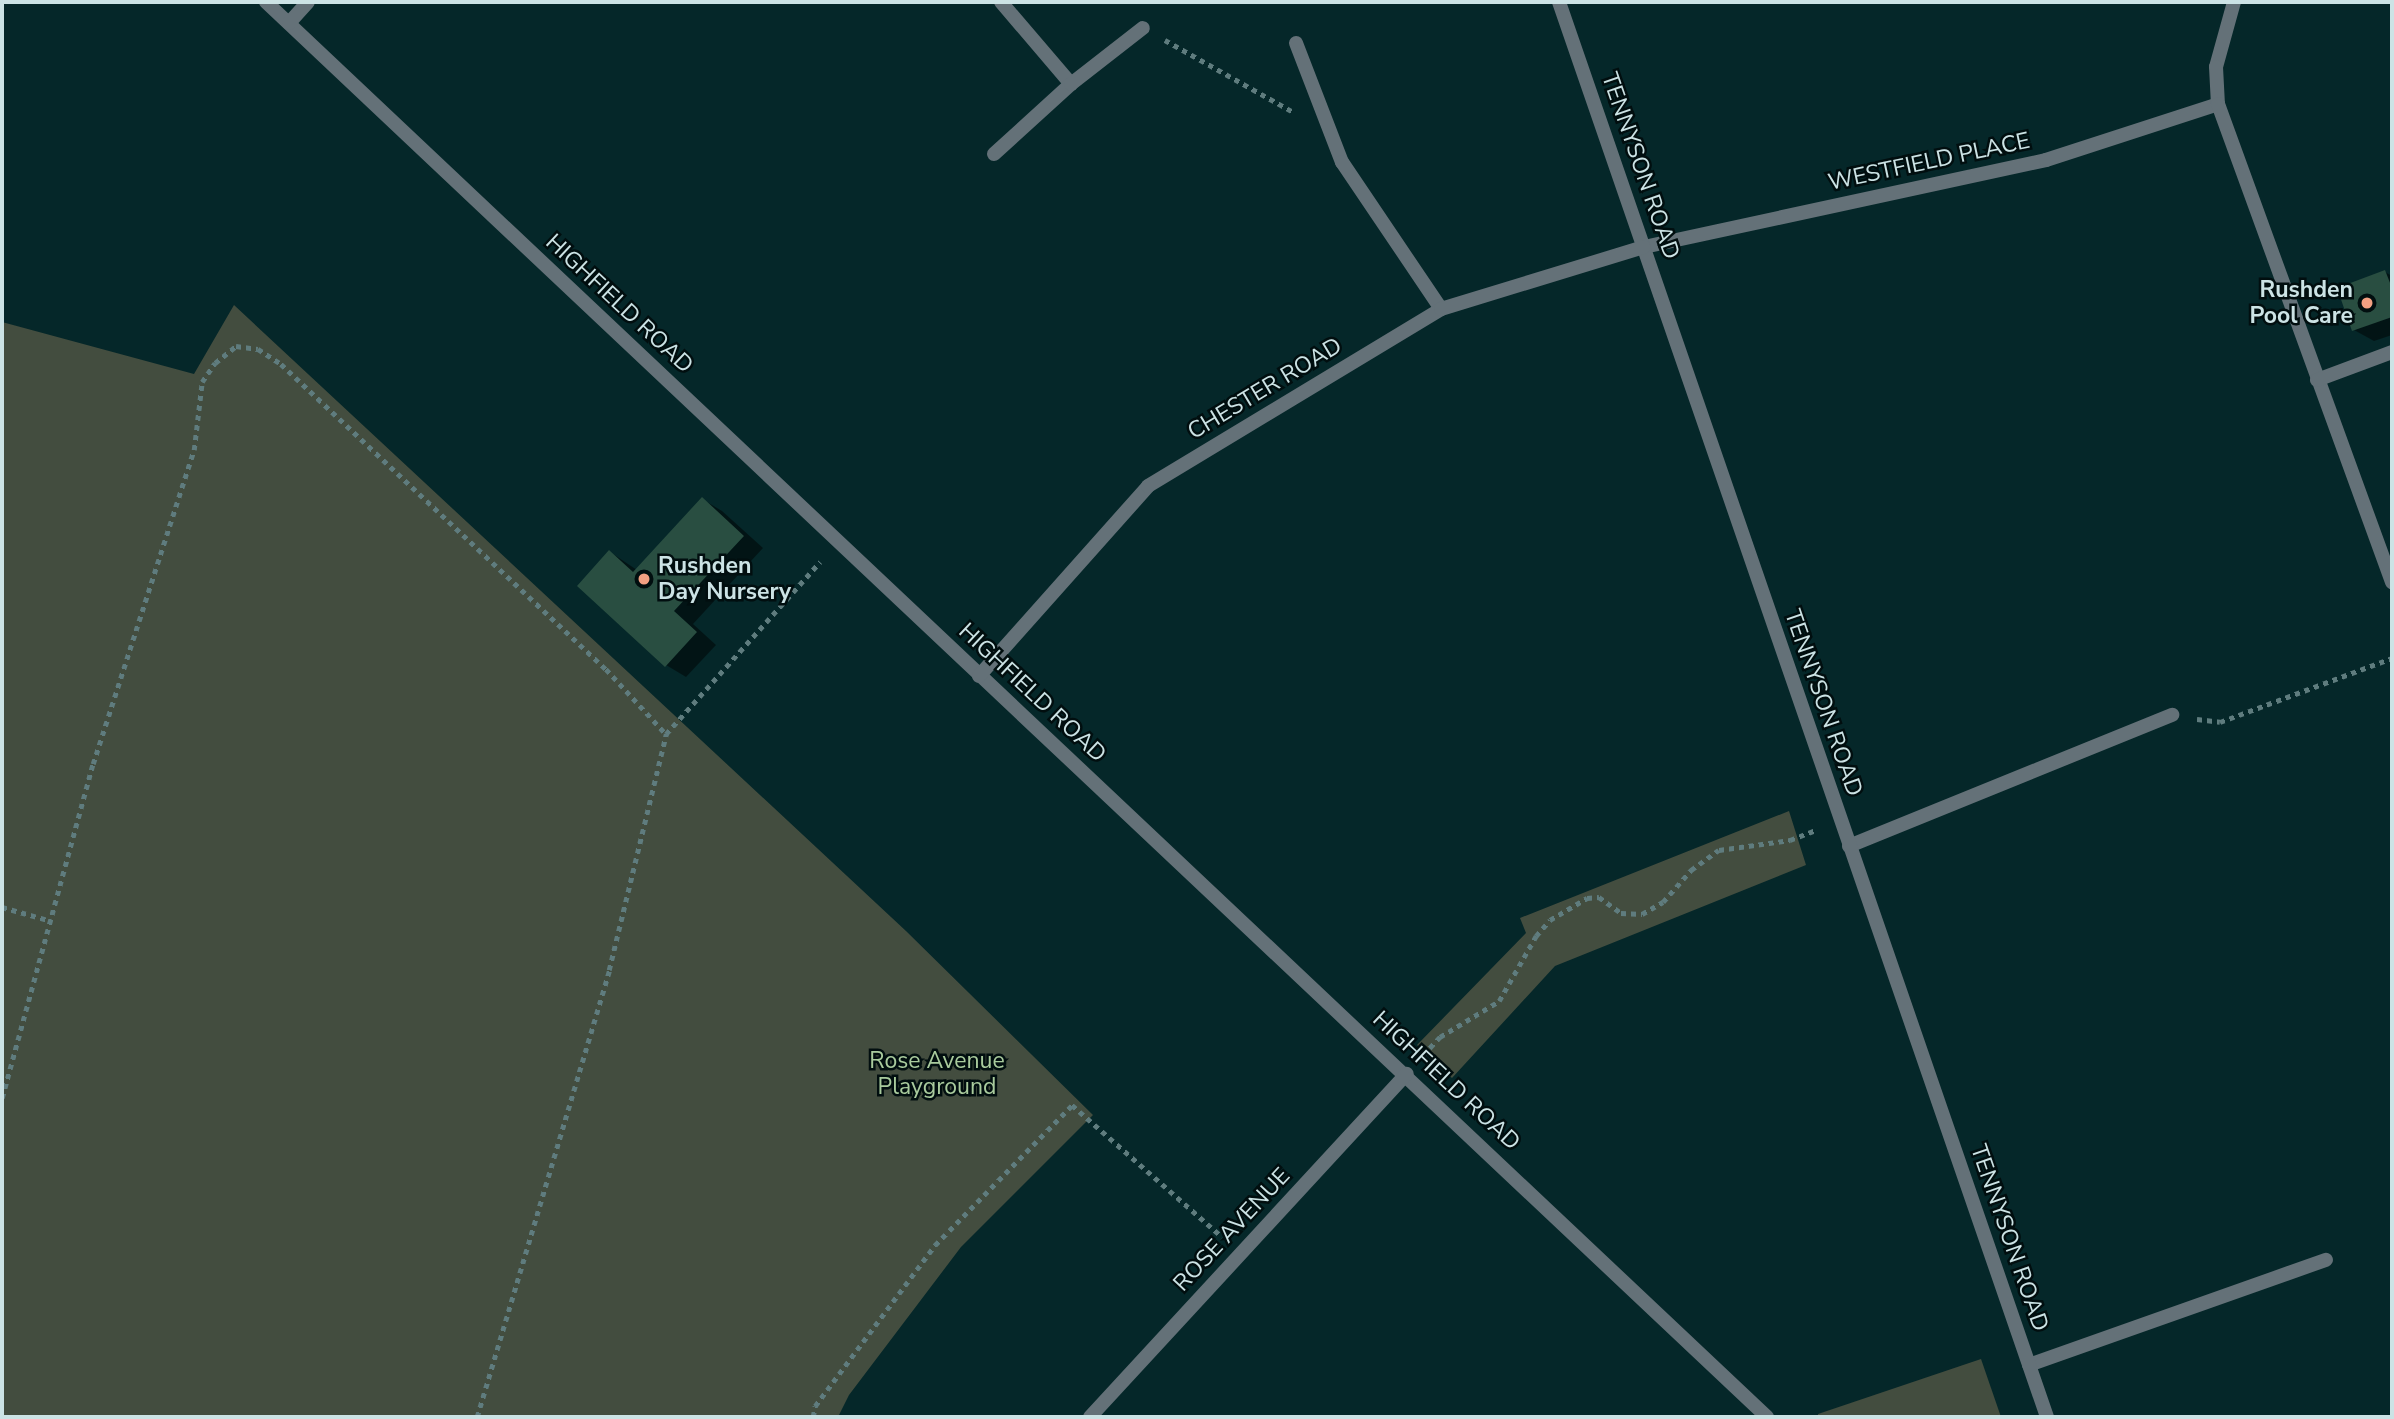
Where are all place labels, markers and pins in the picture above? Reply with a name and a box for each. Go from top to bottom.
place label: Rushden Pool Care [2249,276,2353,330]
marker: Rushden Pool Care [2359,295,2375,311]
place label: Rushden Day Nursery [658,552,791,606]
marker: Rushden Day Nursery [636,571,652,587]

